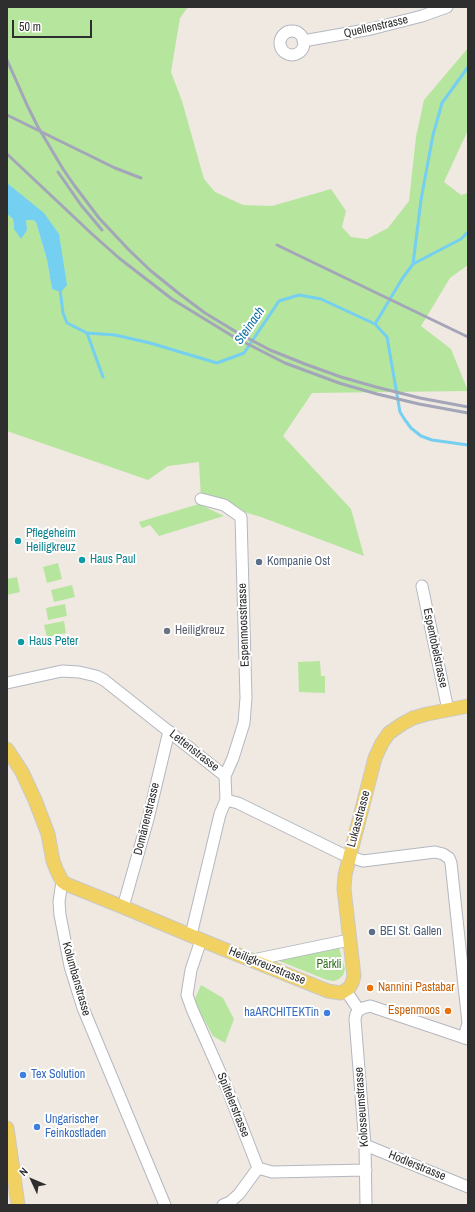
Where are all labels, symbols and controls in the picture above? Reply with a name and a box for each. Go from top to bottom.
scale bar [14,12,94,38]
street label: Quellenstrasse [342,13,410,41]
text: 50 m [19,19,41,35]
water label: Steinach [232,304,268,348]
place label: Pflegeheim Heiligkreuz [26,527,76,555]
marker: Pflegeheim Heiligkreuz [13,536,23,546]
place label: Haus Paul [90,553,135,567]
marker: Haus Paul [77,555,87,565]
place label: Kompanie Ost [267,555,330,569]
marker: Kompanie Ost [254,557,264,567]
street label: Espenmoosstrasse [235,583,253,667]
street label: Espentobelstrasse [420,607,450,689]
place label: Heiligkreuz [175,624,225,638]
marker: Heiligkreuz [162,626,172,636]
place label: Haus Peter [29,635,78,649]
marker: Haus Peter [16,637,26,647]
street label: Lettenstrasse [166,727,222,775]
street label: Domänenstrasse [131,781,163,857]
street label: Lukasstrasse [345,789,373,849]
place label: BEI St. Gallen [380,925,442,939]
marker: BEI St. Gallen [367,927,377,937]
street label: Kolumbanstrasse [59,940,93,1018]
street label: Heiligkreuzstrasse [227,944,307,988]
park label: Pärkli [316,958,342,972]
place label: Nannini Pastabar [378,981,455,995]
marker: Nannini Pastabar [365,983,375,993]
place label: Espenmoos [388,1004,440,1018]
place label: haARCHITEKTin [244,1006,319,1020]
marker: Espenmoos [443,1006,453,1016]
marker: haARCHITEKTin [322,1008,332,1018]
street label: Kolosseumstrasse [352,1066,372,1148]
place label: Tex Solution [31,1068,85,1082]
marker: Tex Solution [18,1070,28,1080]
street label: Spittelerstrasse [214,1071,252,1139]
place label: Ungarischer Feinkostladen [45,1113,106,1141]
marker: Ungarischer Feinkostladen [32,1122,42,1132]
street label: Hodlerstrasse [386,1148,448,1184]
north arrow [12,1160,52,1200]
text: N [16,1164,31,1179]

